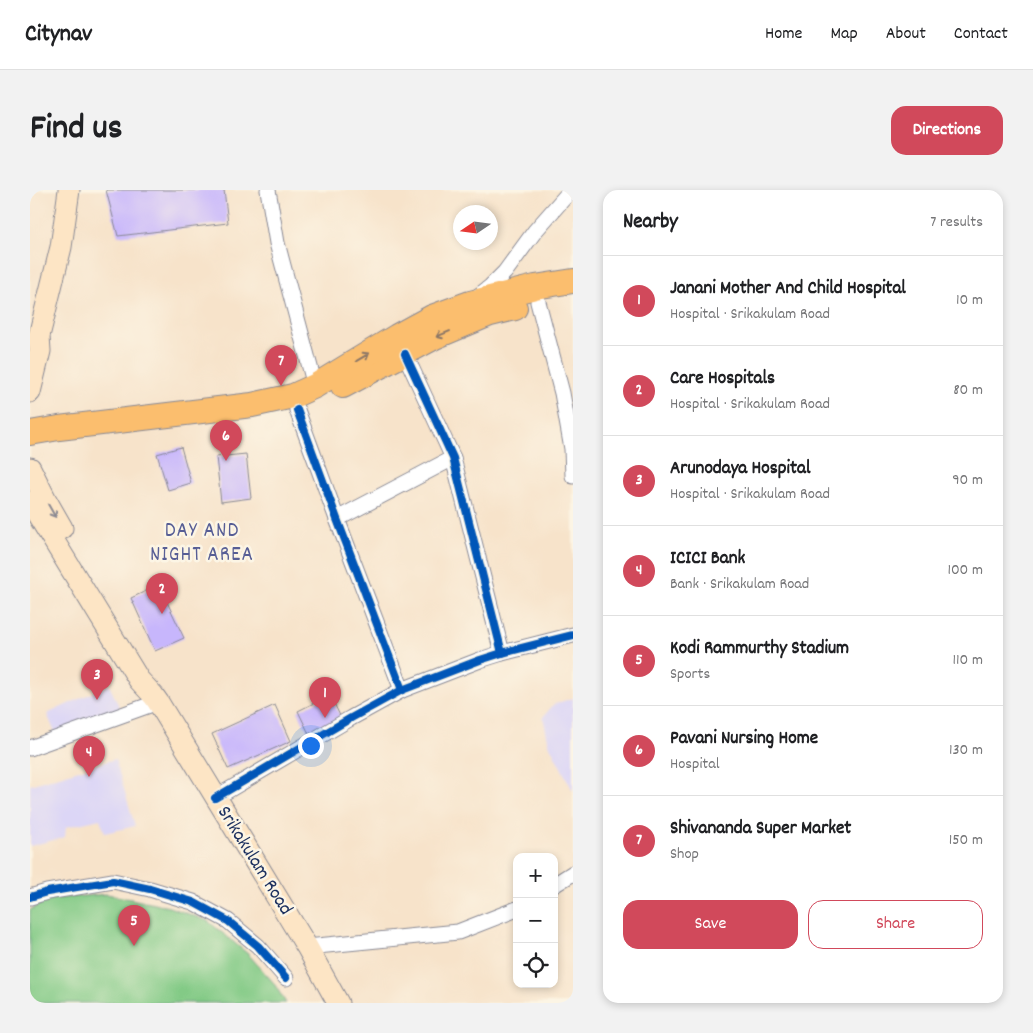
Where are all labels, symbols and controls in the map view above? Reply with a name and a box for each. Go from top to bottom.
text: Citynav [25,18,92,52]
text: Home [765,22,802,47]
text: Map [830,22,858,47]
text: About [886,22,926,47]
text: Contact [954,22,1008,47]
text: Find us [30,105,122,155]
button: Directions [891,106,1003,155]
north arrow [453,205,498,250]
text: Nearby [623,208,678,238]
text: 7 results [930,211,983,234]
text: Janani Mother And Child Hospital [670,276,906,303]
text: 1 [637,289,641,312]
text: 10 m [956,289,983,312]
text: Hospital · Srikakulam Road [670,303,830,326]
one-way arrow [436,330,451,340]
pin: 7 [265,345,297,386]
one-way arrow [356,351,370,361]
text: Care Hospitals [670,366,775,393]
text: 2 [636,379,643,402]
text: 80 m [953,379,983,402]
text: Hospital · Srikakulam Road [670,393,830,416]
pin: 6 [210,420,242,461]
text: Arunodaya Hospital [670,456,811,483]
text: 3 [635,469,643,492]
text: 90 m [952,469,983,492]
text: Hospital · Srikakulam Road [670,483,830,506]
one-way arrow [47,504,57,519]
district label: DAY AND NIGHT AREA [150,517,254,571]
text: ICICI Bank [670,546,745,573]
text: 4 [636,559,642,582]
text: 100 m [947,559,983,582]
pin: 2 [146,573,178,614]
text: Bank · Srikakulam Road [670,573,809,596]
text: Kodi Rammurthy Stadium [670,636,849,663]
text: 5 [635,649,643,672]
text: 110 m [953,649,983,672]
pin: 3 [81,659,113,700]
text: Sports [670,663,710,686]
pin: 1 [309,677,341,718]
text: Pavani Nursing Home [670,726,818,753]
your location [298,733,324,759]
pin: 4 [73,736,105,777]
text: 6 [635,739,643,762]
text: 130 m [949,739,983,762]
text: Hospital [670,753,720,776]
street label: Srikakulam Road [209,801,299,921]
text: Shivananda Super Market [670,816,851,843]
text: 7 [636,829,642,852]
text: 150 m [949,829,983,852]
text: Shop [670,843,699,866]
map controls [513,853,558,988]
button: + [513,853,558,898]
button: − [513,898,558,943]
button: Save [623,900,798,949]
button: Share [808,900,983,949]
pin: 5 [118,905,150,946]
button: locate [513,943,558,988]

